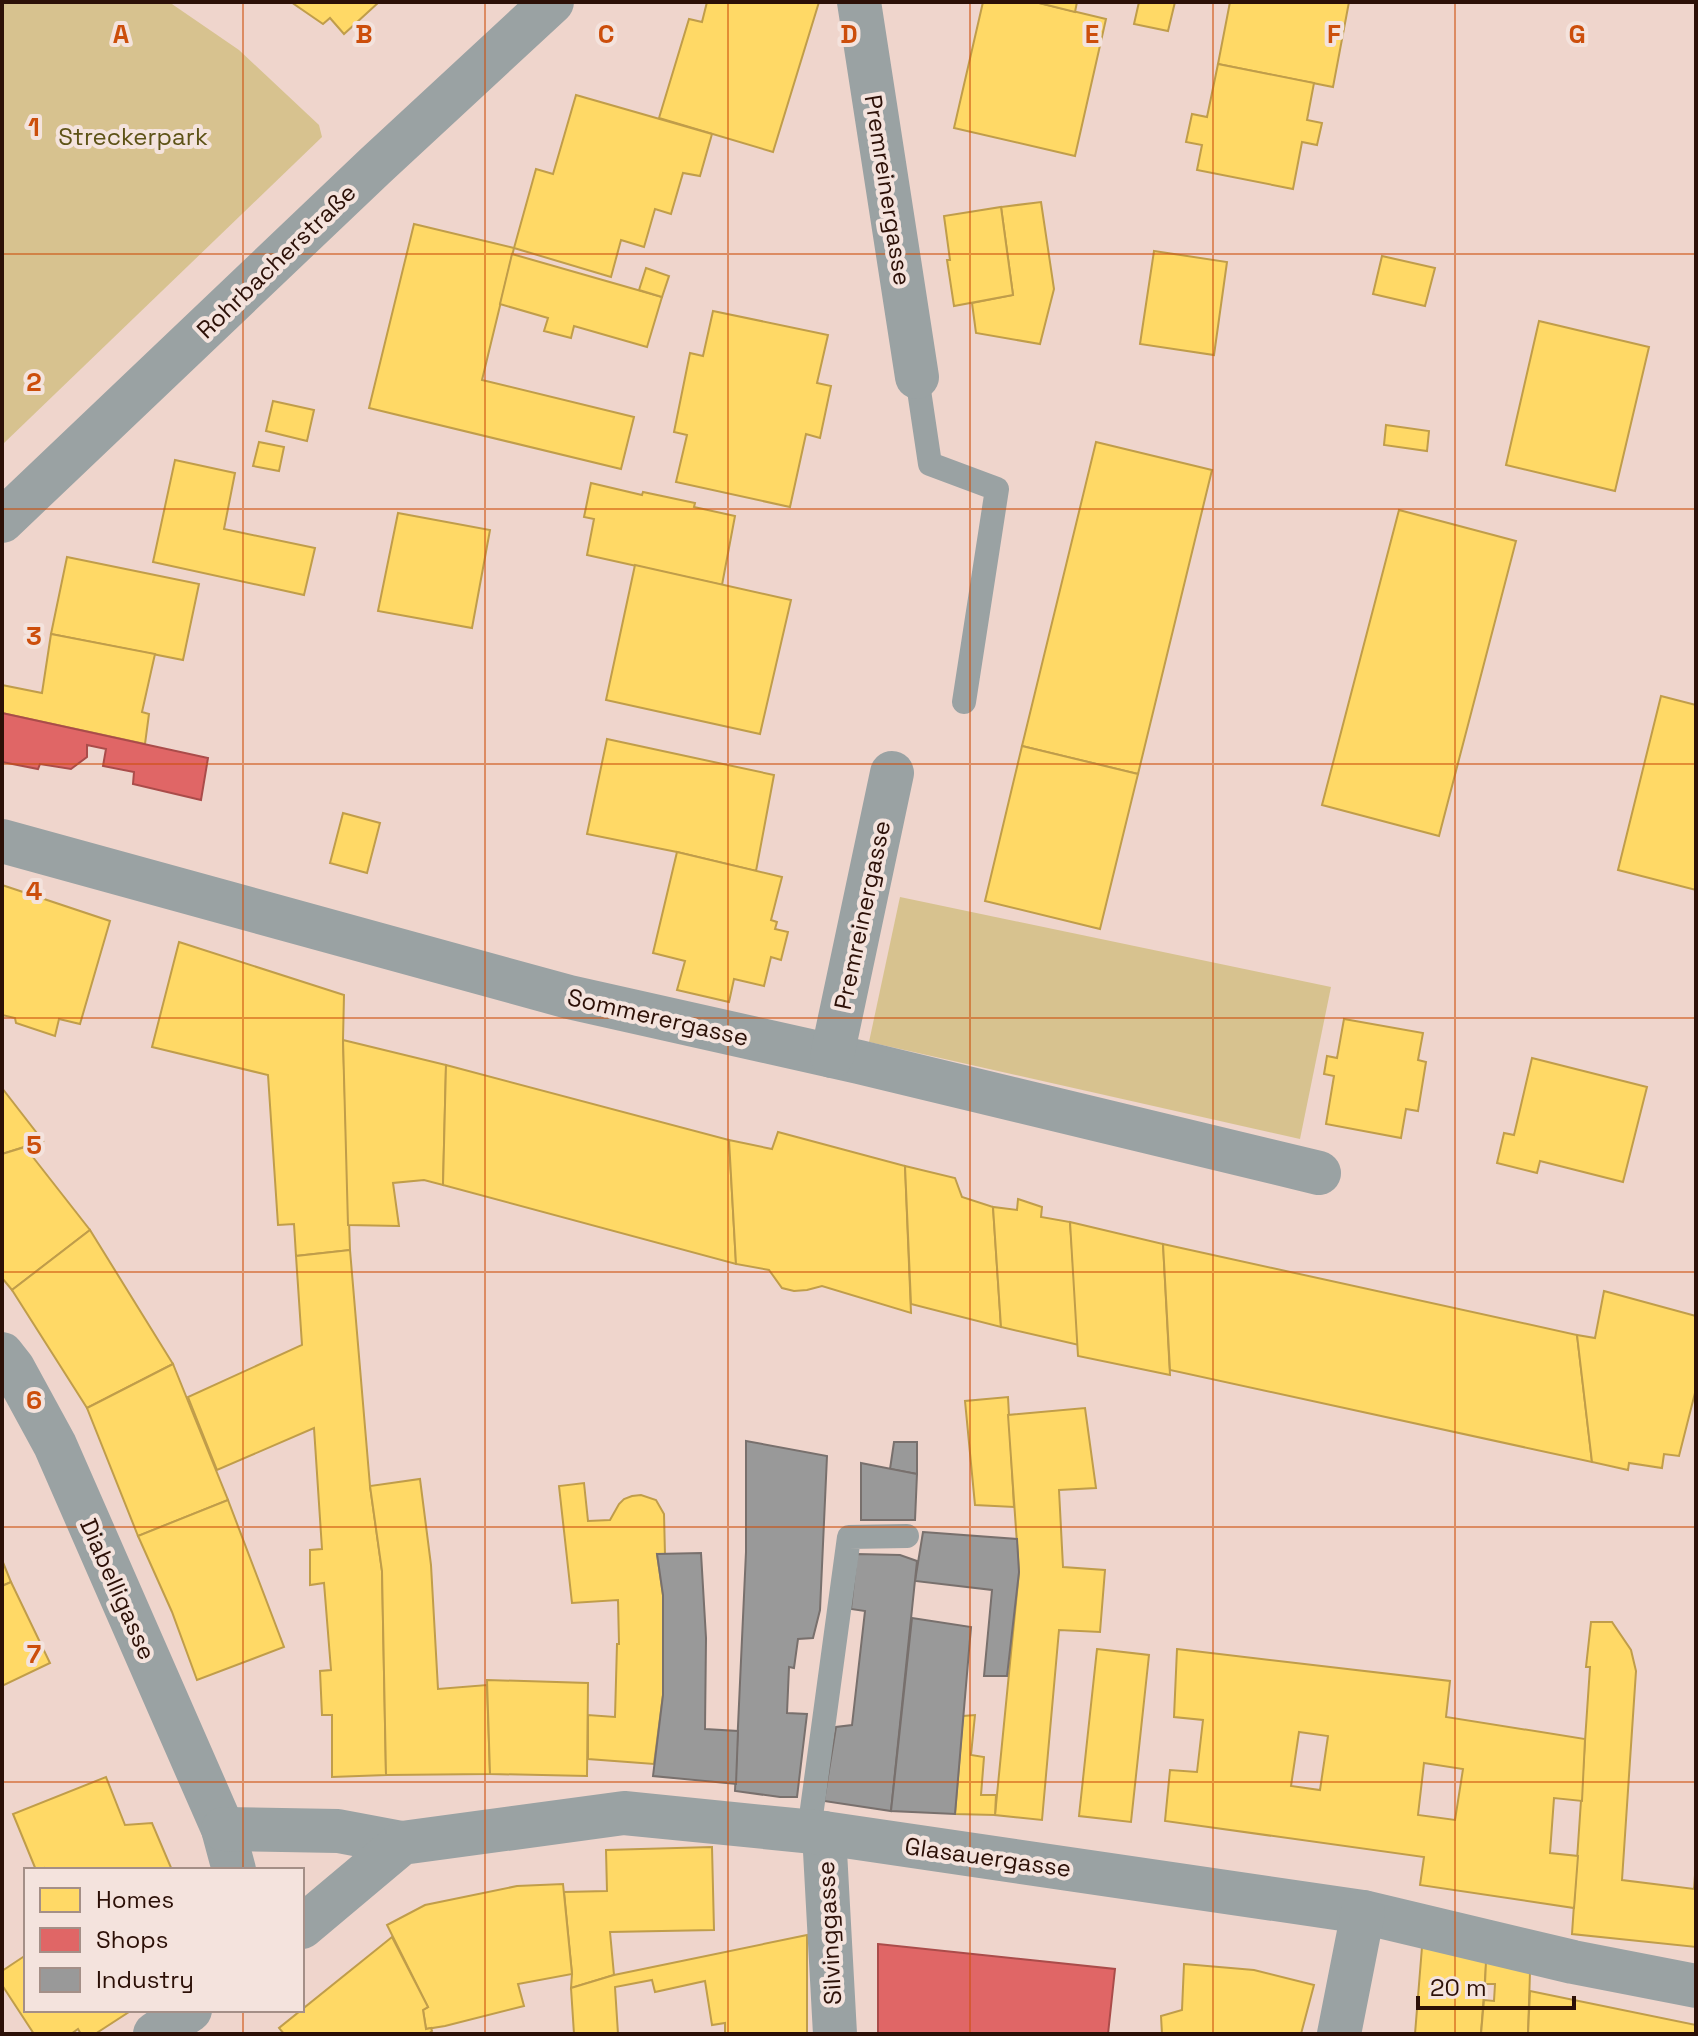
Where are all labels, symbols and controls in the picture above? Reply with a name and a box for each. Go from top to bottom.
text: A [113,17,130,51]
text: B [355,17,373,51]
text: C [598,17,614,51]
text: D [840,17,858,51]
text: E [1085,17,1099,51]
text: F [1327,17,1341,51]
text: G [1568,17,1586,51]
street label: Premreinergasse [858,92,918,288]
text: 1 [28,110,40,144]
park label: Streckerpark [58,121,208,152]
street label: Rohrbacherstraße [190,177,362,345]
text: 2 [26,365,42,399]
text: 3 [26,619,42,653]
street label: Premreinergasse [827,818,897,1012]
text: 4 [26,874,42,908]
street label: Sommerergasse [564,981,752,1053]
text: 5 [26,1128,42,1162]
text: 6 [26,1383,42,1417]
street label: Diabelligasse [73,1513,163,1665]
text: 7 [27,1637,41,1671]
street label: Glasauergasse [903,1830,1073,1884]
street label: Silvinggasse [810,1860,848,2006]
legend [24,1868,304,2012]
text: Homes [96,1884,174,1915]
text: Shops [96,1924,168,1955]
scale bar [1418,1960,1574,2010]
text: Industry [96,1964,194,1995]
text: 20 m [1430,1972,1487,2003]

